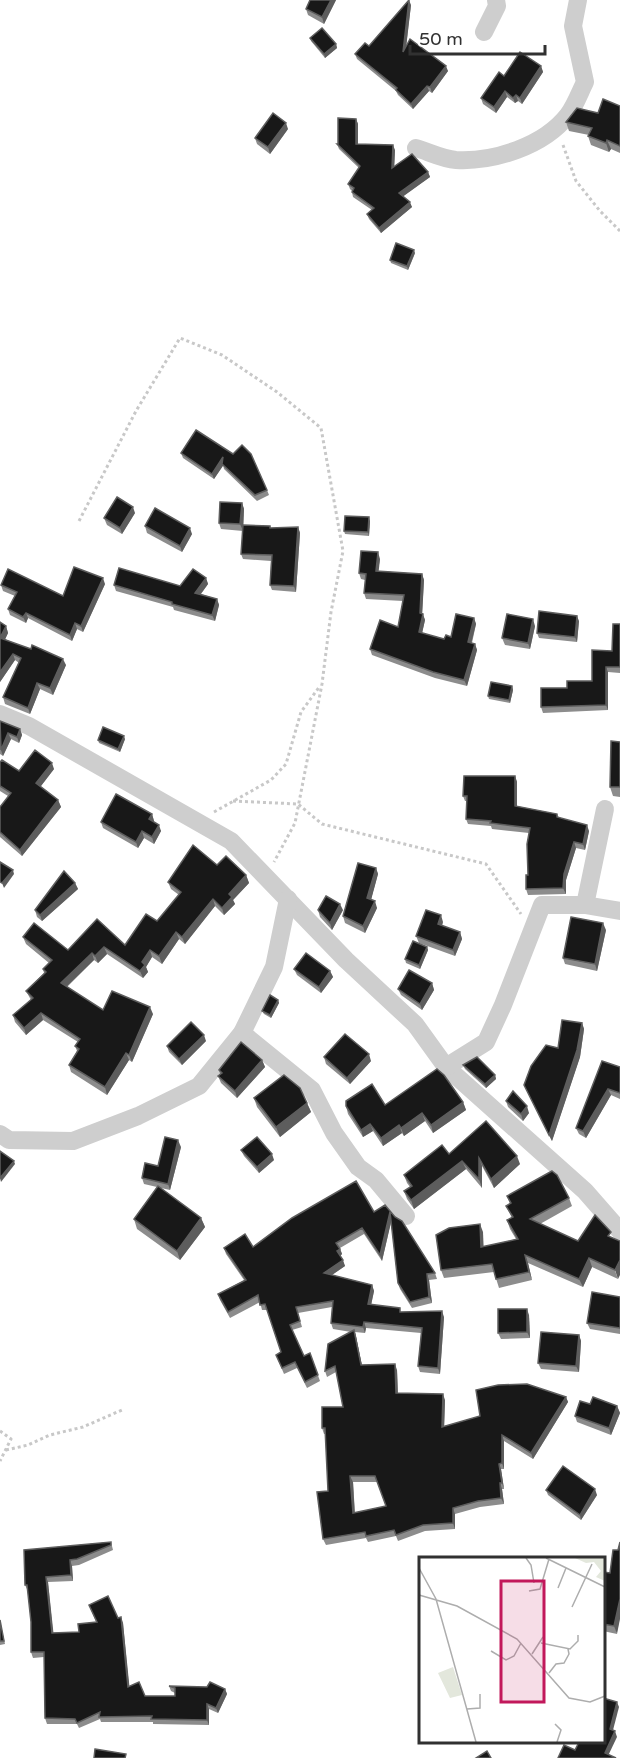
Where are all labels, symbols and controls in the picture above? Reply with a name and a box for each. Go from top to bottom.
scale bar [410,18,545,56]
text: 50 m [419,28,463,50]
inset map [419,1557,605,1743]

